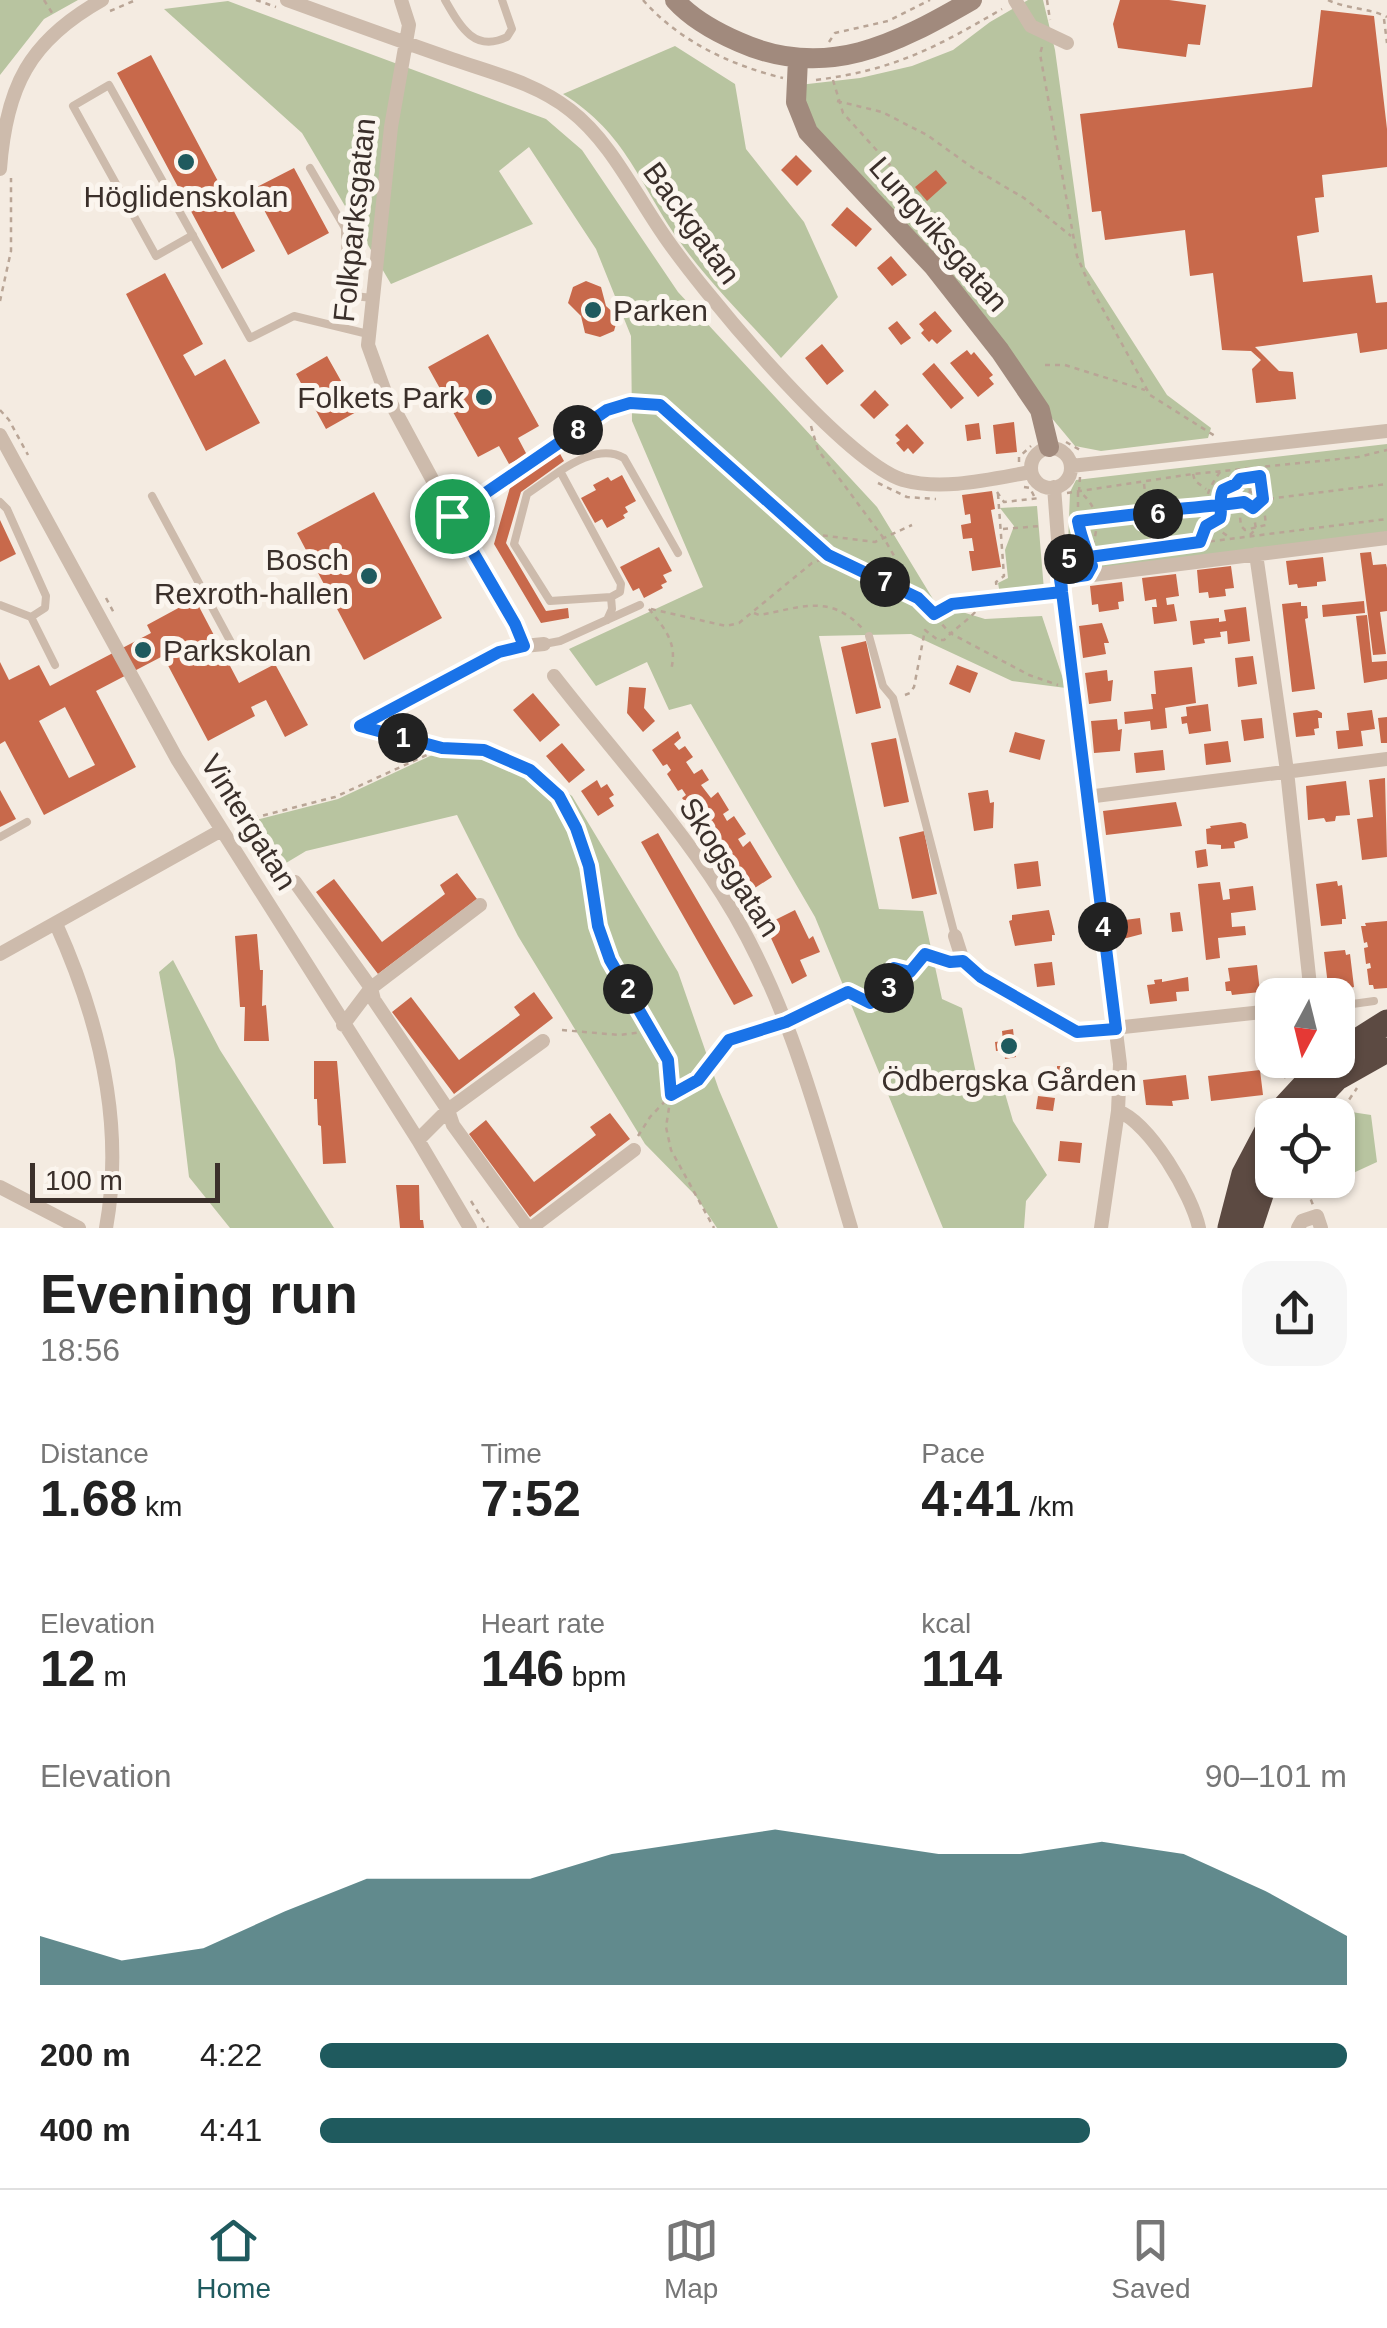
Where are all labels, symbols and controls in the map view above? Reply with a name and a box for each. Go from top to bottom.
street label: Folkparksgatan [327,116,381,324]
street label: Lungviksgatan [863,150,1015,318]
marker: Höglidenskolan [175,151,197,173]
street label: Backgatan [637,156,747,290]
place label: Höglidenskolan [83,180,289,213]
place label: Parken [613,294,708,327]
marker: Parken [582,299,604,321]
place label: Folkets Park [297,381,465,414]
marker: Folkets Park [473,386,495,408]
pin: 8 [553,405,603,455]
text: 8 [570,414,586,445]
pin [410,474,495,559]
icon: arrive [425,489,480,544]
pin: 6 [1133,489,1183,539]
text: 6 [1150,498,1166,529]
pin: 5 [1044,534,1094,584]
place label: Bosch Rexroth-hallen [154,543,349,610]
text: 5 [1061,543,1077,574]
pin: 7 [860,557,910,607]
marker: Bosch Rexroth-hallen [358,565,380,587]
text: 7 [877,566,893,597]
place label: Parkskolan [163,634,311,667]
marker: Parkskolan [132,639,154,661]
pin: 1 [378,713,428,763]
text: 1 [395,722,411,753]
street label: Vintergatan [194,748,304,896]
street label: Skogsgatan [673,792,787,942]
pin: 4 [1078,902,1128,952]
text: 4 [1095,911,1111,942]
pin: 3 [864,963,914,1013]
pin: 2 [603,964,653,1014]
text: 3 [881,972,897,1003]
text: 2 [620,973,636,1004]
north arrow [1255,978,1355,1078]
map controls [1255,978,1355,1198]
marker: Ödbergska Gården [998,1035,1020,1057]
place label: Ödbergska Gården [881,1064,1137,1097]
button: locate [1255,1098,1355,1198]
scale bar [30,1158,220,1202]
text: 100 m [45,1165,123,1196]
button: share [1242,1261,1347,1366]
text: Evening run [40,1263,358,1325]
text: 18:56 [40,1332,120,1368]
text: Distance [40,1438,149,1469]
text: Time [481,1438,542,1469]
text: Pace [921,1438,985,1469]
text: 1.68 [40,1471,137,1527]
text: 7:52 [481,1471,581,1527]
text: 4:41 [921,1471,1021,1527]
text: km [137,1491,182,1522]
text: /km [1021,1491,1074,1522]
text: Elevation [40,1608,155,1639]
text: Heart rate [481,1608,605,1639]
text: kcal [921,1608,971,1639]
text: 12 [40,1641,96,1697]
text: 146 [481,1641,564,1697]
text: 114 [921,1641,1002,1697]
text: m [96,1661,127,1692]
text: bpm [564,1661,626,1692]
text: Elevation [40,1758,172,1794]
text: 90–101 m [1205,1758,1347,1794]
text: 200 m [40,2037,131,2073]
text: 4:22 [200,2037,262,2073]
text: 400 m [40,2112,131,2148]
text: 4:41 [200,2112,262,2148]
tab: Home [196,2213,271,2305]
tab: Map [664,2213,719,2305]
tab: Saved [1111,2213,1191,2305]

